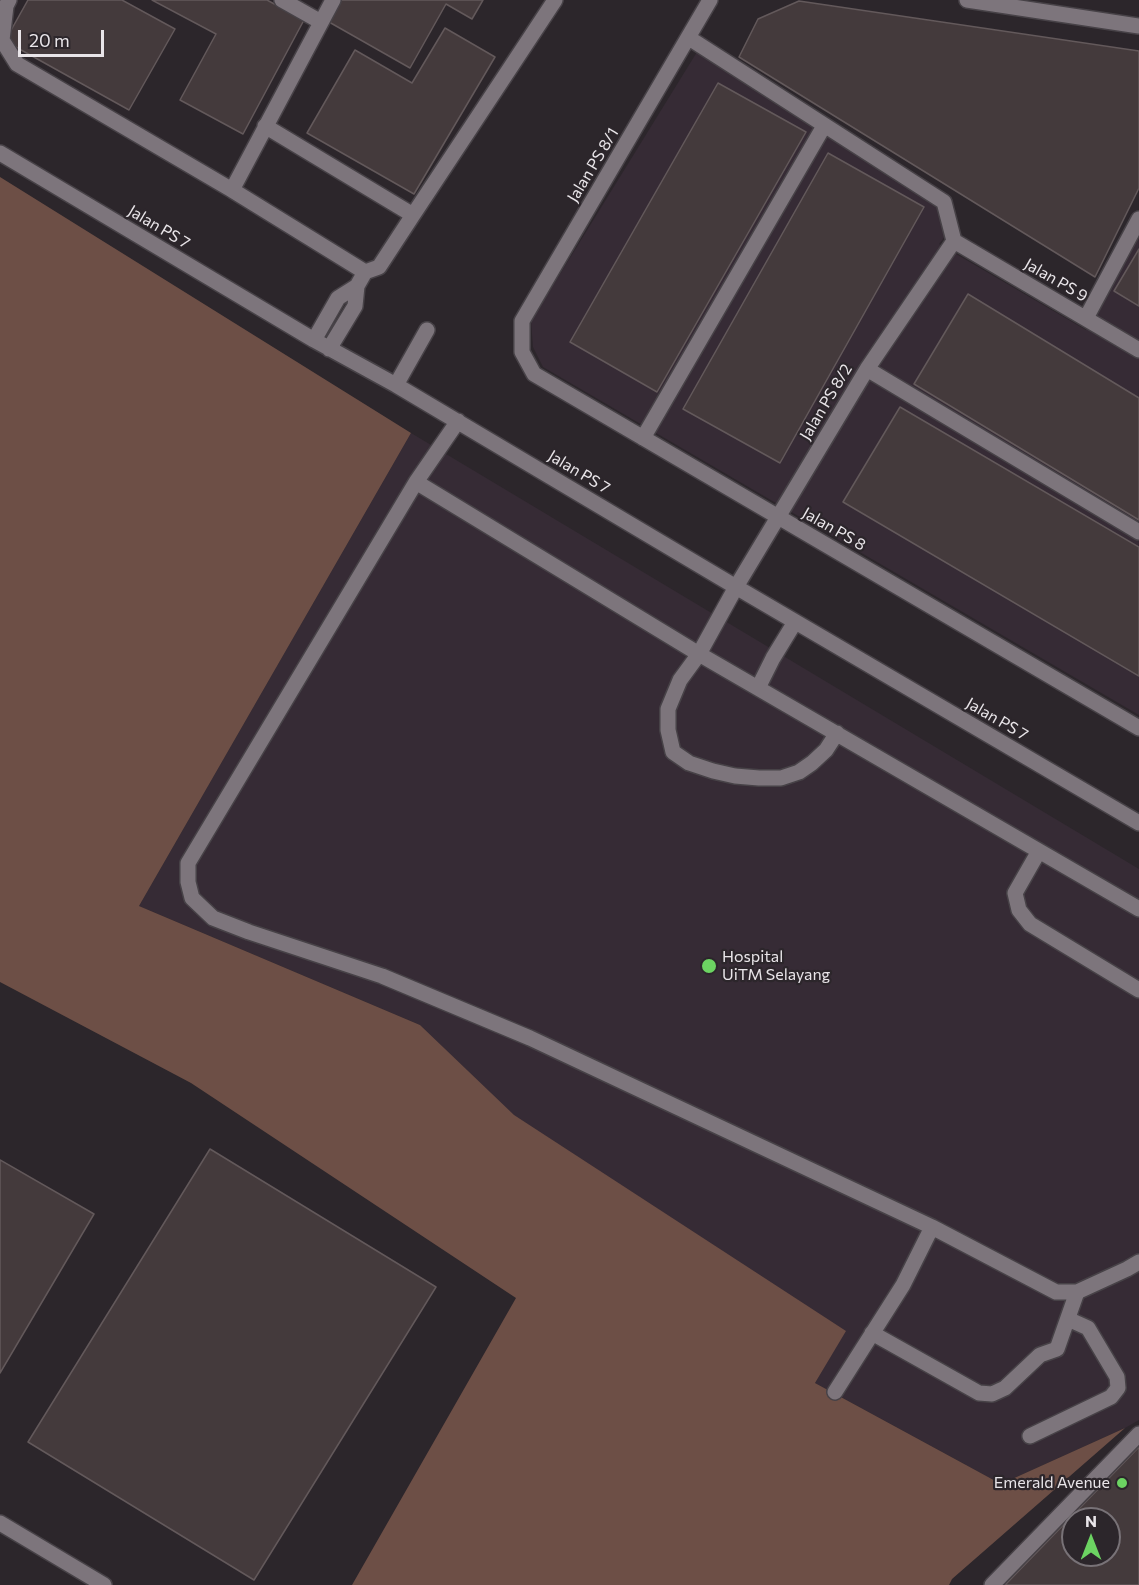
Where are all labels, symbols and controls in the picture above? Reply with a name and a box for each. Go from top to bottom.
scale bar [21,18,106,56]
text: 20 m [29,29,70,51]
street label: Jalan PS 8/1 [563,124,623,206]
street label: Jalan PS 7 [125,201,193,253]
street label: Jalan PS 9 [1021,254,1091,306]
street label: Jalan PS 8/2 [796,360,856,444]
street label: Jalan PS 7 [545,446,613,498]
street label: Jalan PS 8 [799,503,869,555]
street label: Jalan PS 7 [962,694,1032,744]
place label: Hospital UiTM Selayang [722,947,830,985]
marker: Hospital UiTM Selayang [700,957,718,975]
place label: Emerald Avenue [994,1473,1110,1493]
marker: Emerald Avenue [1115,1476,1129,1490]
north arrow [1061,1507,1121,1567]
text: N [1085,1511,1097,1530]

